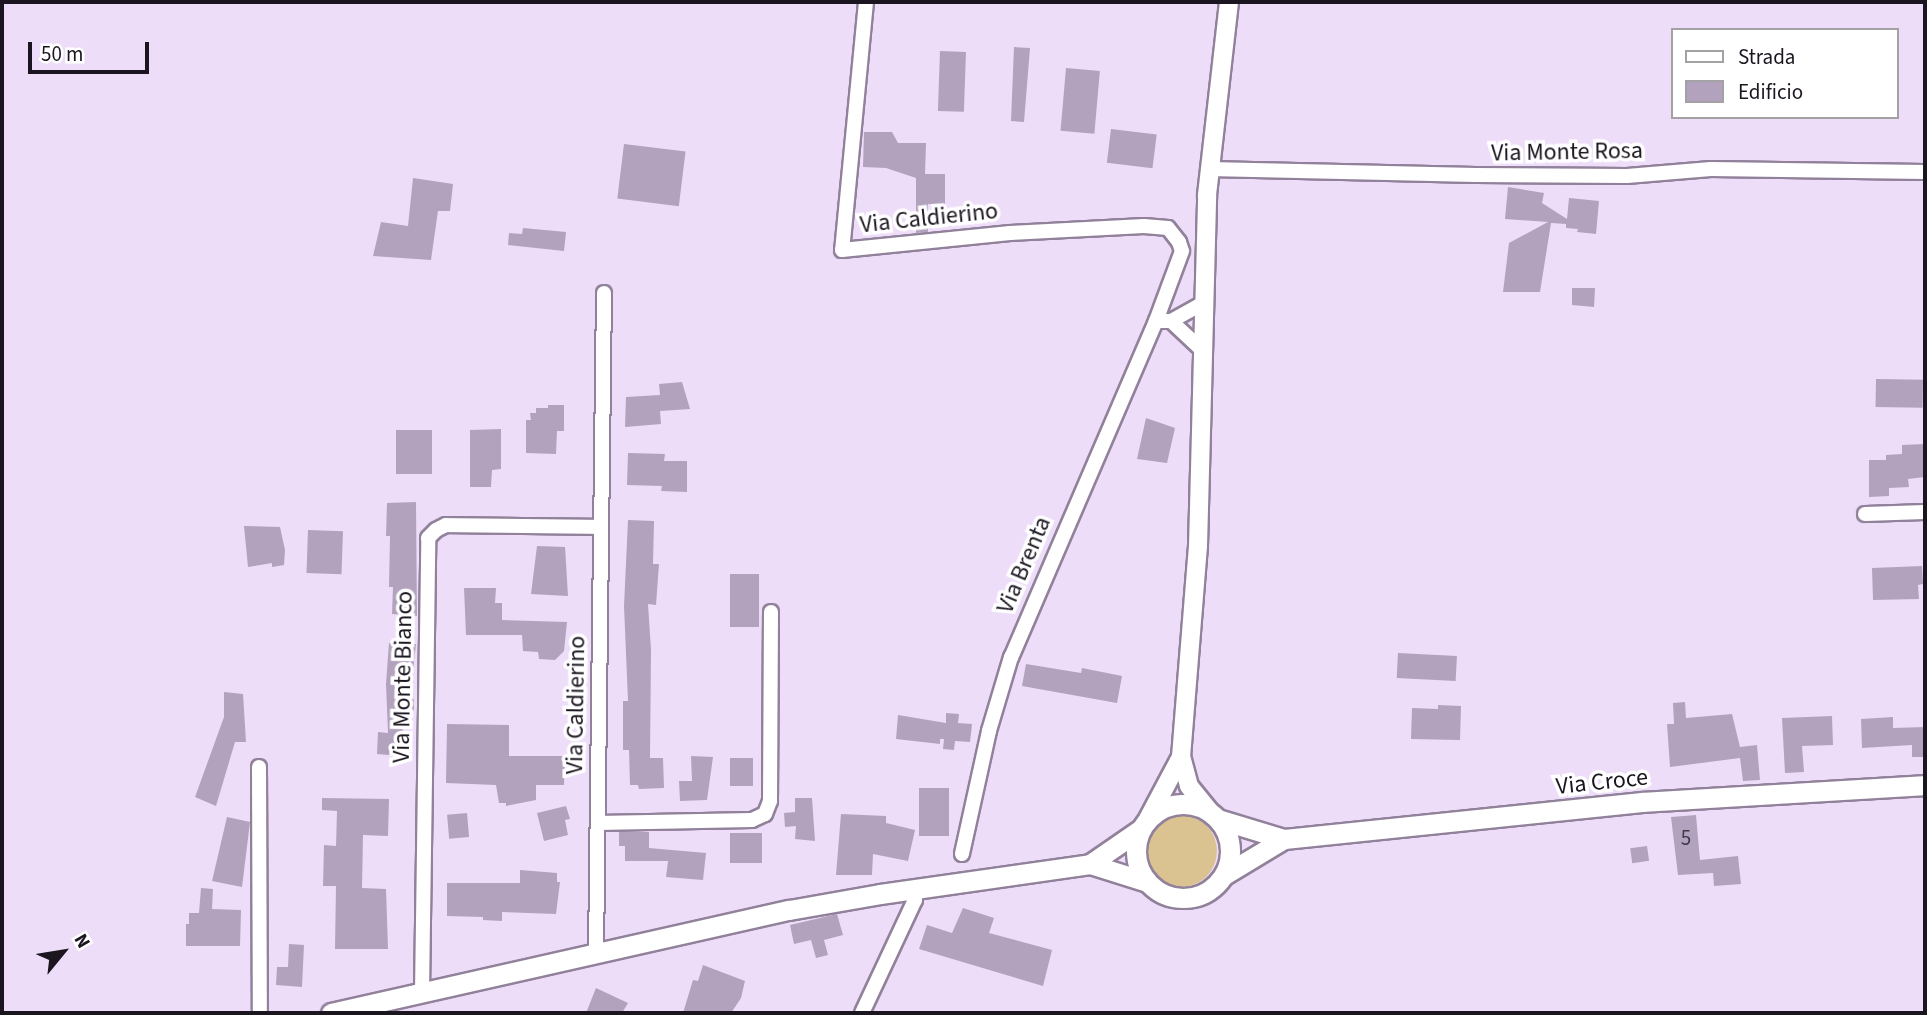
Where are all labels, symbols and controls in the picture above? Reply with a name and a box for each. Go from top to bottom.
scale bar [32,28,152,72]
legend [1672,28,1899,119]
text: 50 m [41,39,83,69]
text: Strada [1738,42,1795,72]
text: Edificio [1738,77,1803,107]
street label: Via Monte Rosa [1491,136,1643,168]
street label: Via Caldierino [859,196,999,240]
street label: Via Brenta [991,512,1057,618]
street label: Via Monte Bianco [387,591,419,763]
street label: Via Caldierino [560,635,592,775]
street label: Via Croce [1555,763,1649,801]
house number: 5 [1681,825,1691,851]
north arrow [28,917,98,987]
text: N [67,929,96,953]

